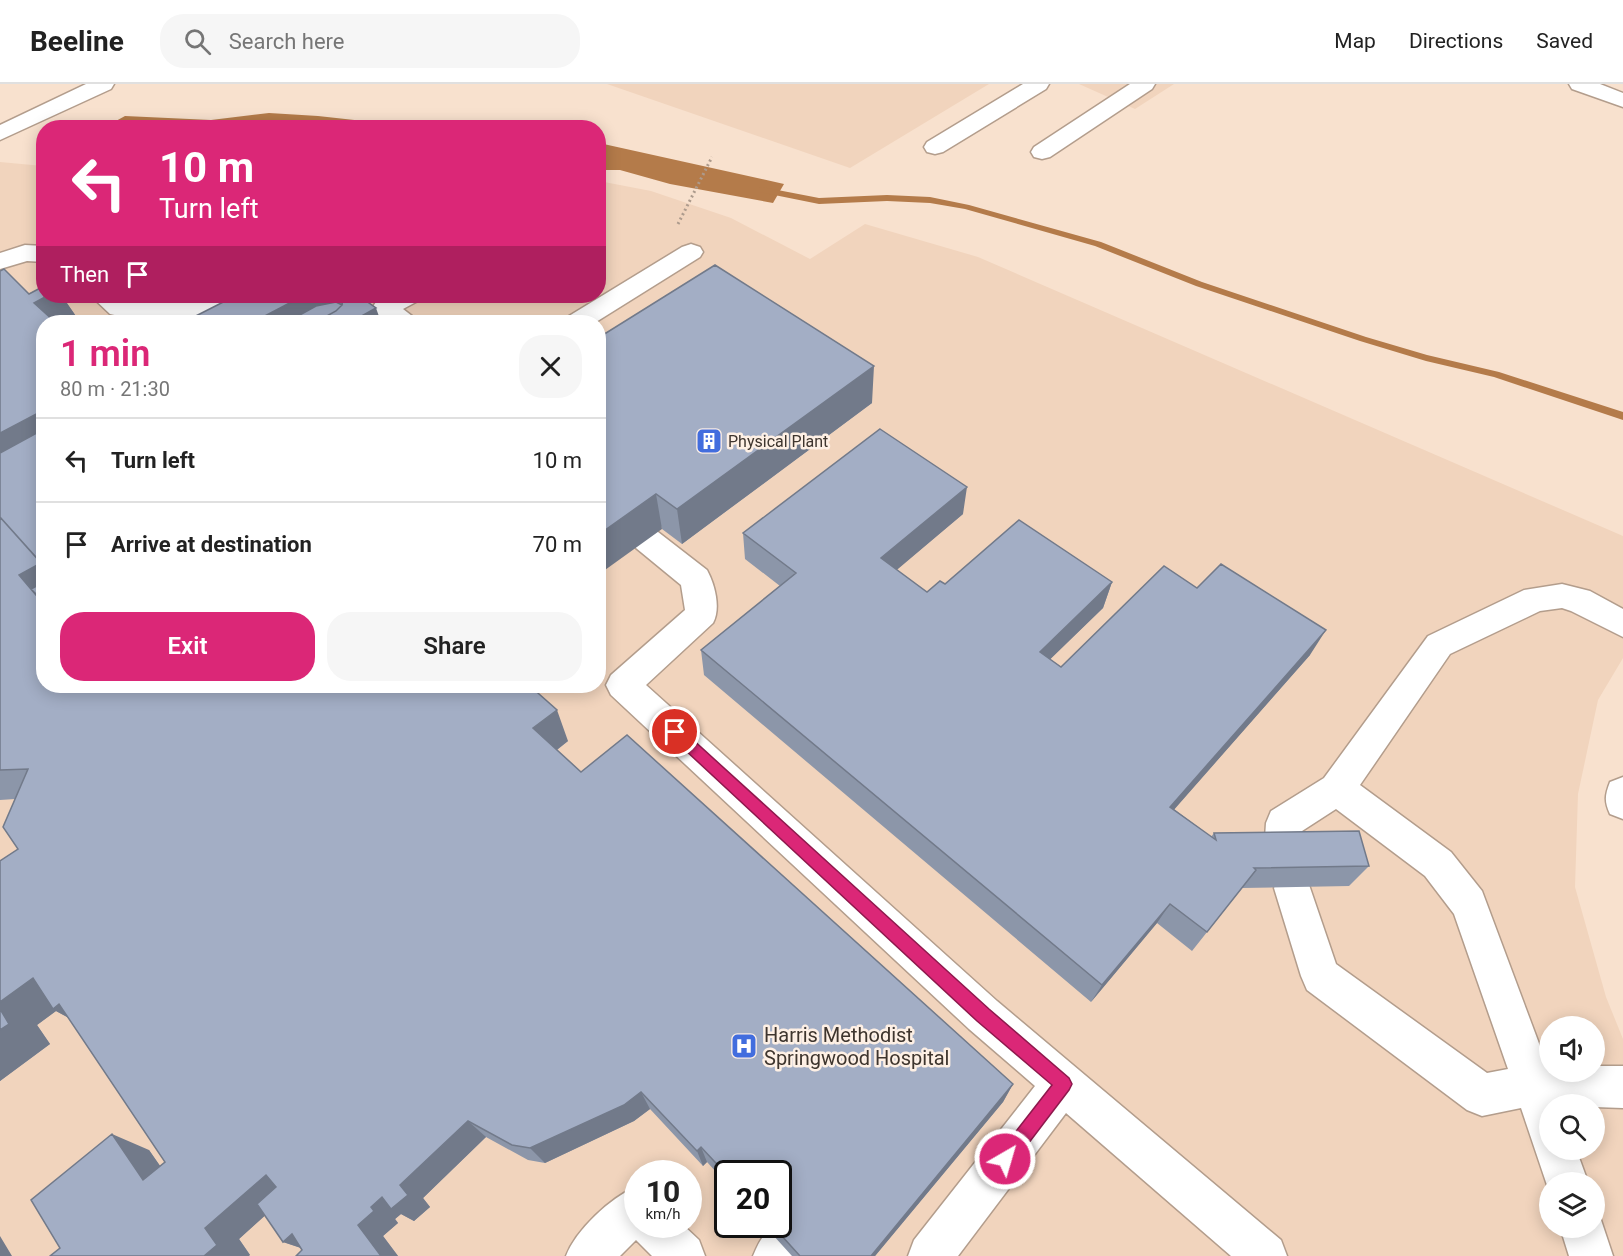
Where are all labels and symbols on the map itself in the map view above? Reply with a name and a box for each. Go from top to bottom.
building icon: Physical Plant [694,426,724,456]
place label: Physical Plant [728,432,828,451]
pin [649,706,700,757]
place label: Harris Methodist Springwood Hospital [764,1023,949,1070]
hospital icon: Harris Methodist Springwood Hospital [729,1031,759,1061]
position arrow [973,1127,1037,1191]
speed limit sign: 20 [714,1160,792,1238]

